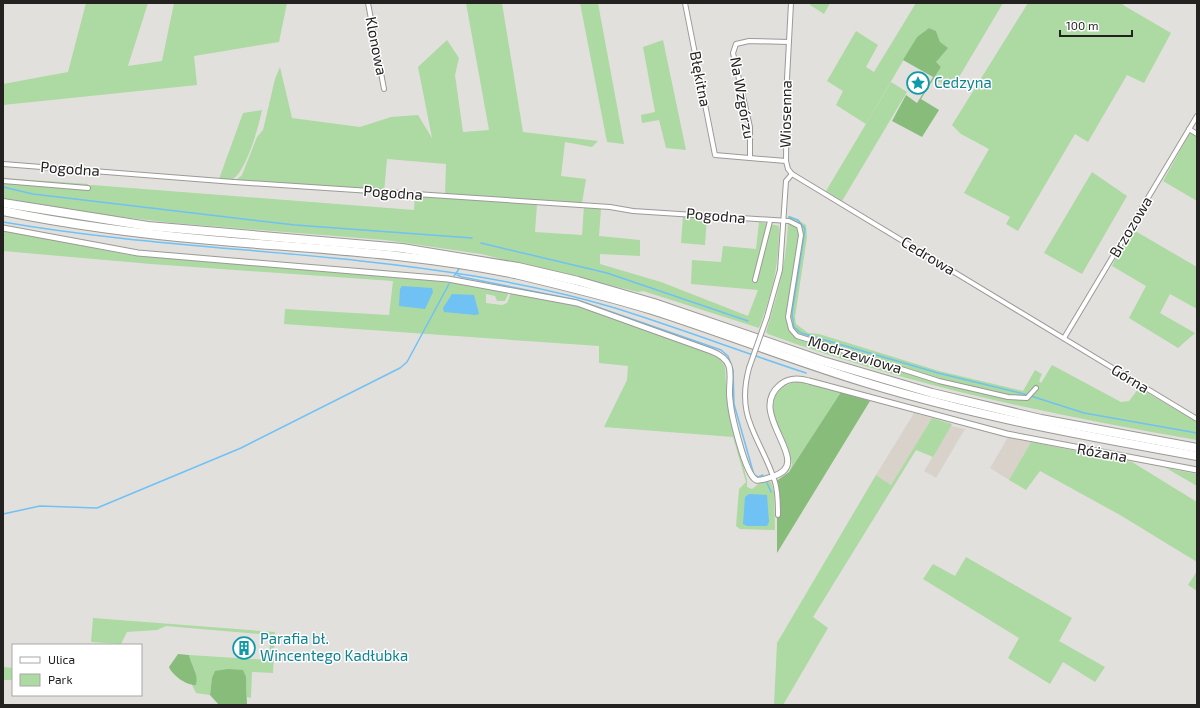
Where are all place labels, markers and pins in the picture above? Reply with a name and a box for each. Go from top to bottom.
place icon: Cedzyna [905,70,931,96]
place label: Cedzyna [934,73,992,91]
place label: Parafia bł. Wincentego Kadłubka [260,629,408,664]
building icon: Parafia bł. Wincentego Kadłubka [231,635,257,661]

